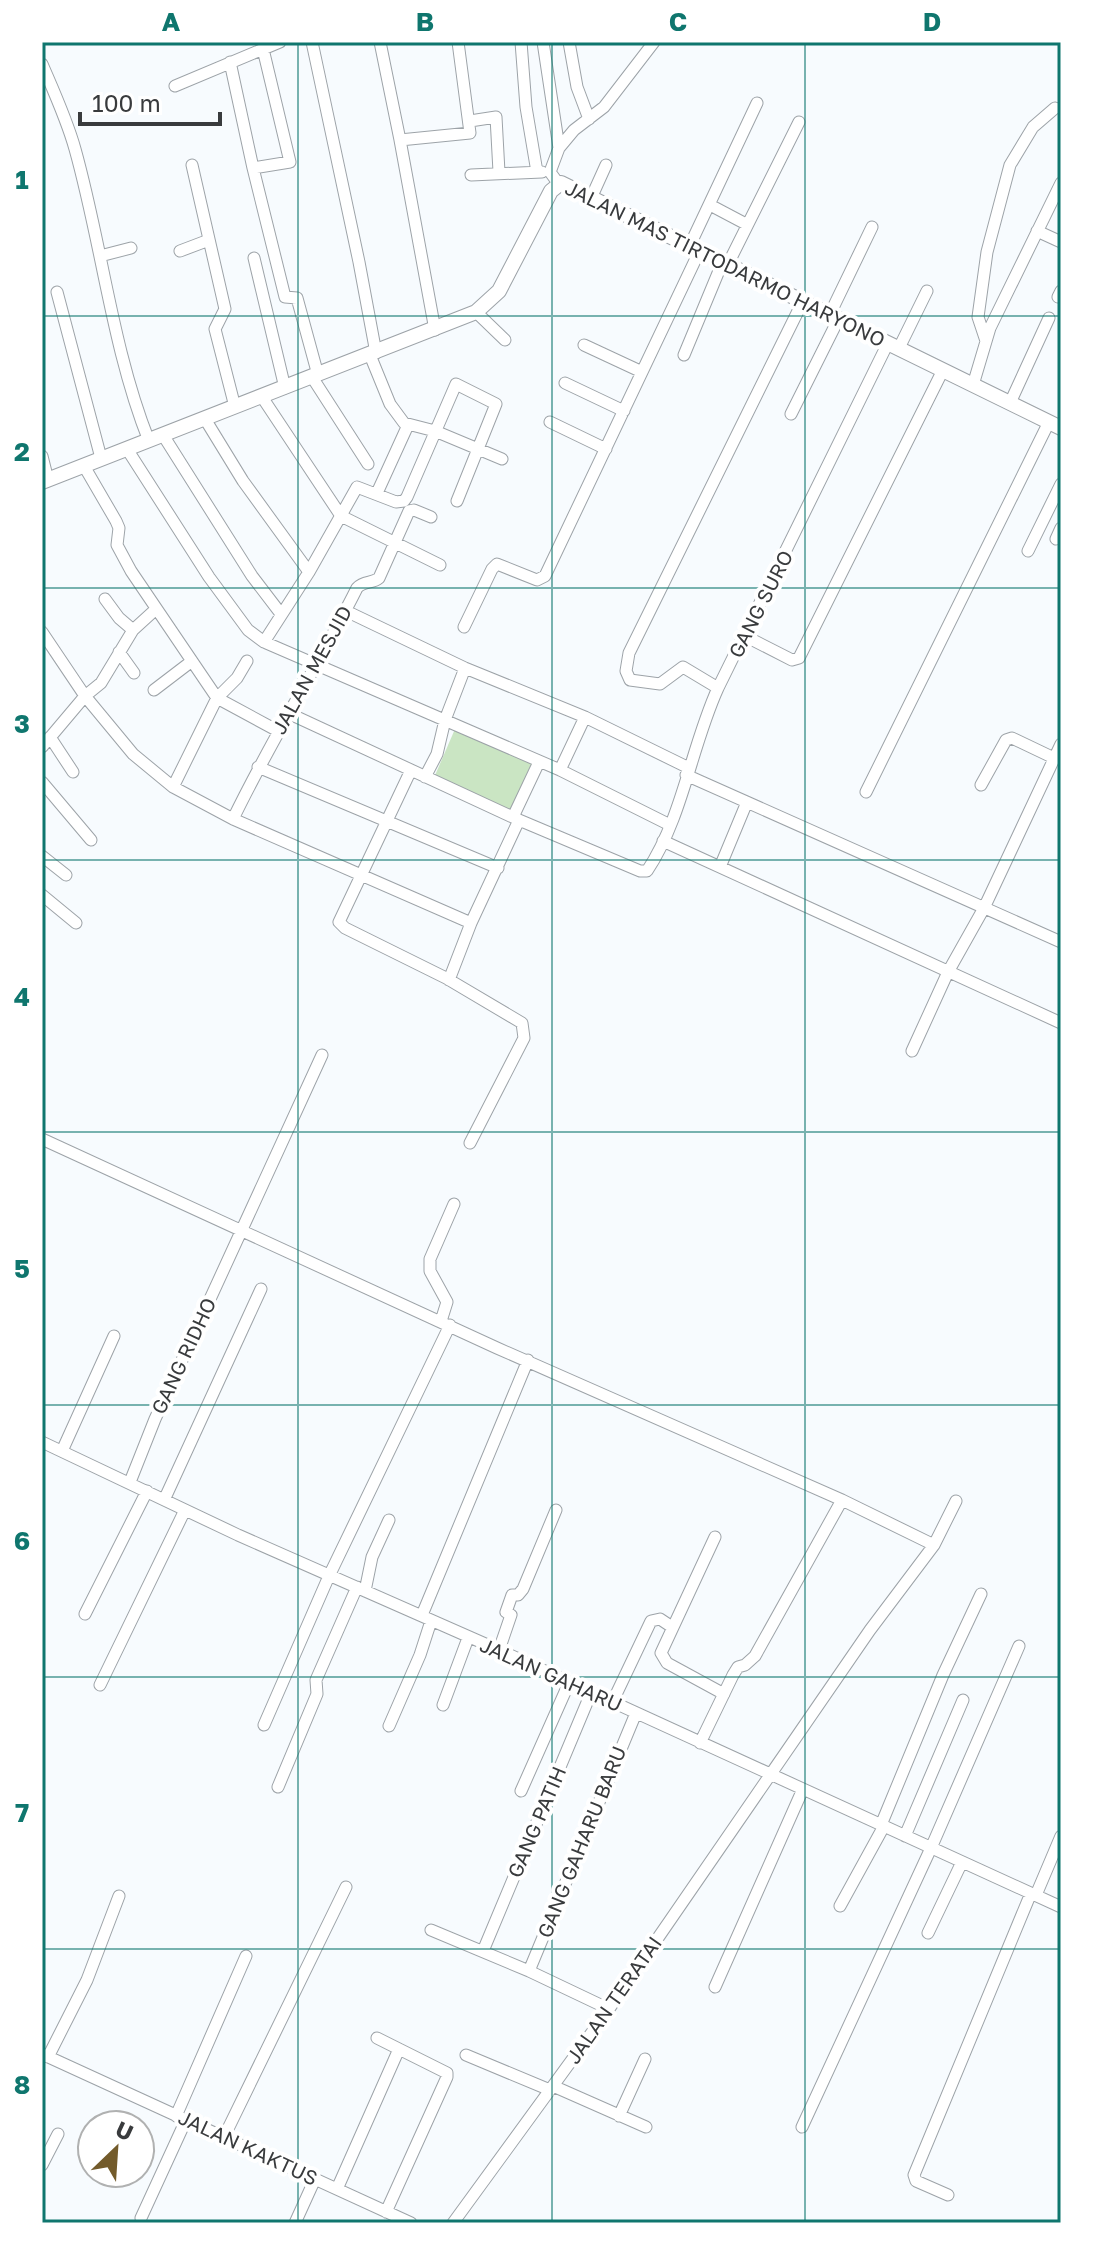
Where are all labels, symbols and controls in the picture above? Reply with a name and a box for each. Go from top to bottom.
text: A [162,6,181,37]
text: B [416,6,434,37]
text: C [669,6,687,37]
text: D [923,6,941,37]
scale bar [80,76,220,126]
text: 100 m [92,88,161,117]
text: 1 [15,164,29,195]
street label: JALAN MAS TIRTODARMO HARYONO [562,175,889,351]
text: 2 [14,436,30,467]
street label: GANG SURO [723,546,797,661]
street label: JALAN MESJID [266,601,356,738]
text: 3 [14,708,30,739]
text: 4 [14,981,30,1012]
text: 5 [14,1253,30,1284]
street label: GANG RIDHO [146,1294,220,1417]
text: 6 [14,1525,30,1556]
street label: JALAN GAHARU [477,1632,626,1716]
street label: GANG GAHARU BARU [532,1742,631,1941]
street label: GANG PATIH [502,1762,570,1881]
text: 7 [15,1797,29,1828]
street label: JALAN TERATAI [560,1931,666,2068]
text: 8 [14,2069,30,2100]
street label: JALAN KAKTUS [175,2104,322,2190]
north arrow [76,2109,156,2189]
text: U [112,2115,138,2146]

